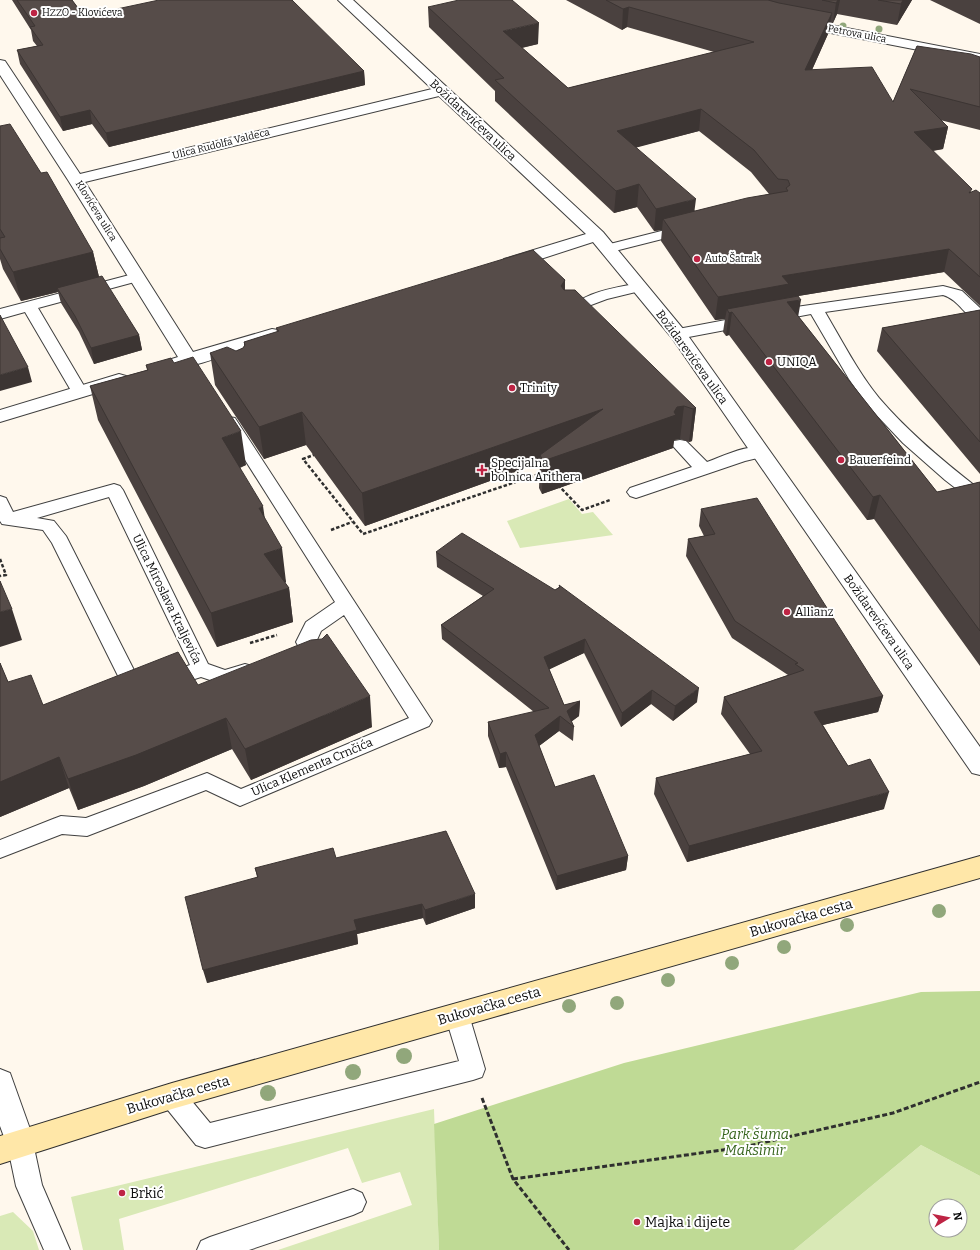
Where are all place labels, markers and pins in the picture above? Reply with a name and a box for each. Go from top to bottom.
place label: HZZO - Klovićeva [42,7,123,19]
marker: HZZO - Klovićeva [29,8,39,18]
place label: Auto Šatrak [705,251,760,265]
marker: Auto Šatrak [692,254,702,264]
place label: UNIQA [777,355,817,369]
marker: UNIQA [764,357,774,367]
place label: Trinity [520,381,558,395]
marker: Trinity [507,383,517,393]
place label: Bauerfeind [849,453,911,467]
marker: Bauerfeind [836,455,846,465]
place label: Specijalna bolnica Arithera [491,456,582,484]
marker: Specijalna bolnica Arithera [476,464,488,476]
place label: Allianz [795,605,834,619]
marker: Allianz [782,607,792,617]
place label: Brkić [130,1185,164,1202]
marker: Brkić [117,1188,127,1198]
place label: Majka i dijete [645,1214,730,1231]
marker: Majka i dijete [632,1217,642,1227]

